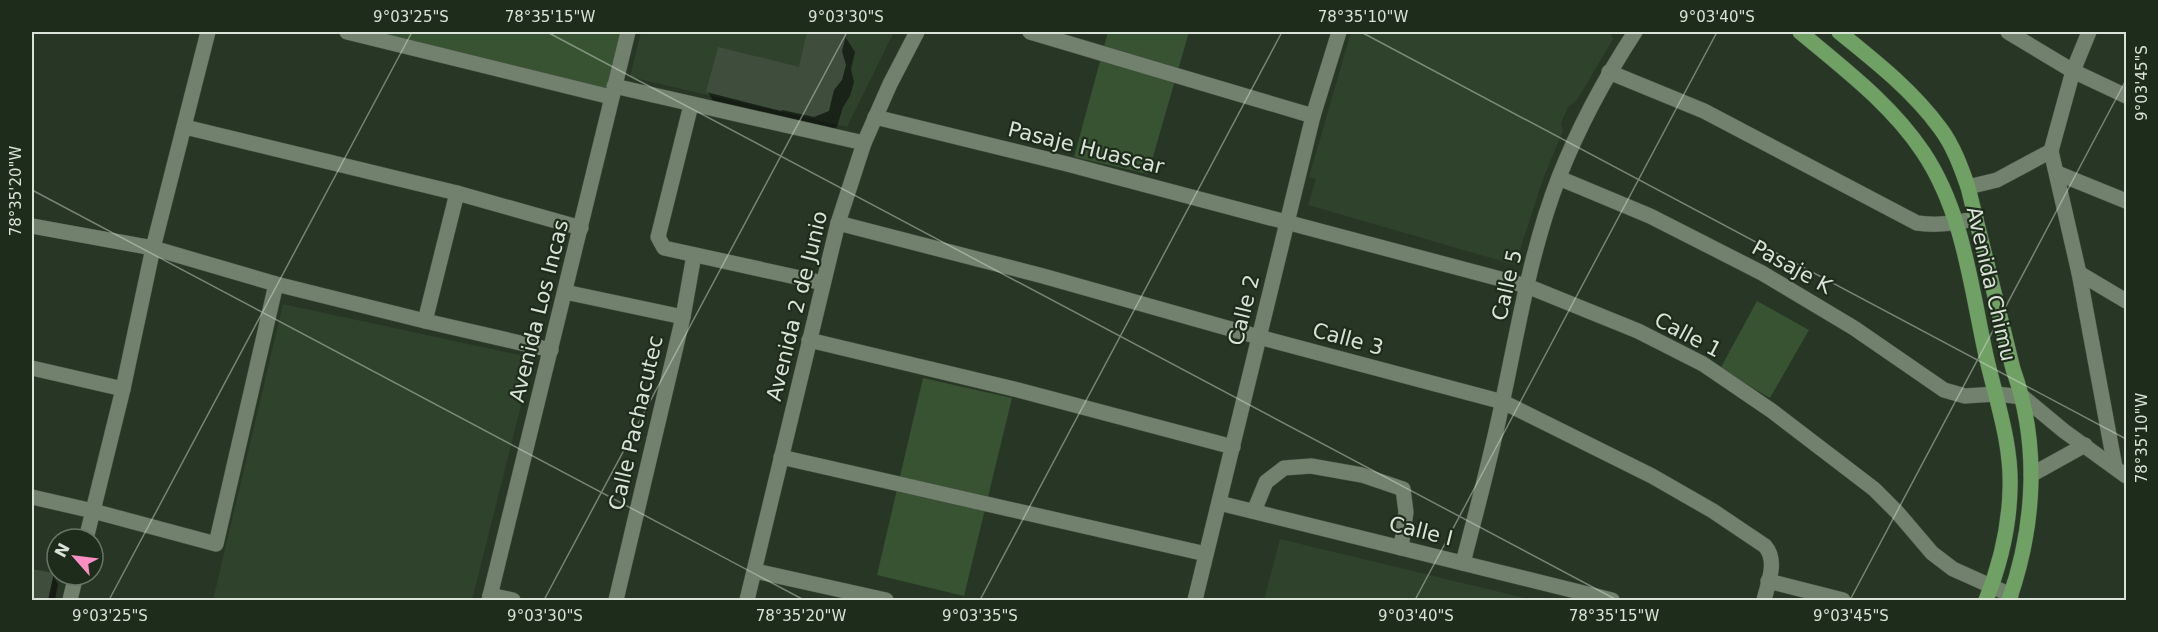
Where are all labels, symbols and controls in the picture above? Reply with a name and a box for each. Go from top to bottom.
text: 9°03'25"S [373,8,449,26]
text: 78°35'15"W [505,8,595,26]
text: 9°03'30"S [808,8,884,26]
text: 78°35'10"W [1318,8,1408,26]
text: 9°03'40"S [1679,8,1755,26]
text: 9°03'45"S [2133,45,2151,121]
street label: Pasaje Huascar [1006,117,1167,179]
text: 78°35'20"W [7,146,25,236]
street label: Avenida Chimu [1962,204,2020,364]
street label: Avenida 2 de Junio [762,209,832,403]
street label: Avenida Los Incas [505,217,573,405]
street label: Pasaje K [1748,235,1837,299]
street label: Calle 5 [1487,247,1527,323]
street label: Calle 2 [1224,272,1264,348]
street label: Calle 1 [1651,307,1725,363]
street label: Calle 3 [1310,318,1386,360]
street label: Calle Pachacutec [604,333,668,513]
text: 78°35'10"W [2133,393,2151,483]
street label: Calle I [1387,511,1455,551]
north arrow [45,527,105,587]
text: N [51,540,74,561]
text: 9°03'25"S [72,607,148,625]
text: 9°03'30"S [507,607,583,625]
text: 78°35'20"W [756,607,846,625]
text: 9°03'35"S [942,607,1018,625]
text: 9°03'40"S [1378,607,1454,625]
text: 78°35'15"W [1569,607,1659,625]
text: 9°03'45"S [1813,607,1889,625]

